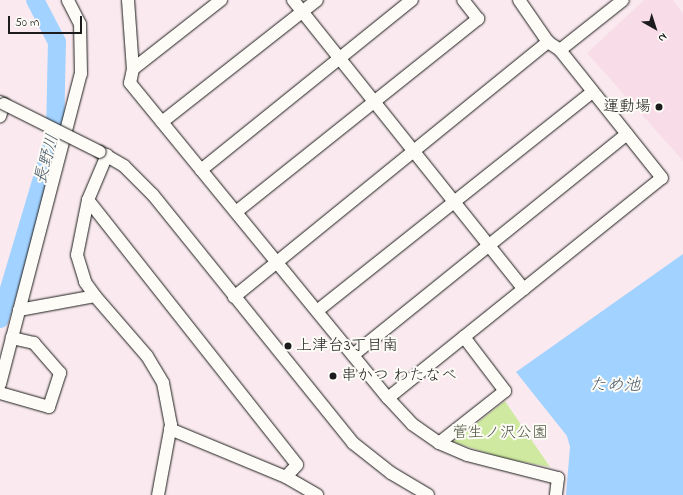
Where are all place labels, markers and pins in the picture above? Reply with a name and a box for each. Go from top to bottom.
place label: 運動場 [603,97,651,117]
marker: 運動場 [654,102,664,112]
place label: 上津台3丁目南 [296,336,399,356]
marker: 上津台3丁目南 [283,341,293,351]
place label: 串かつ わたなべ [341,366,457,386]
marker: 串かつ わたなべ [328,371,338,381]

